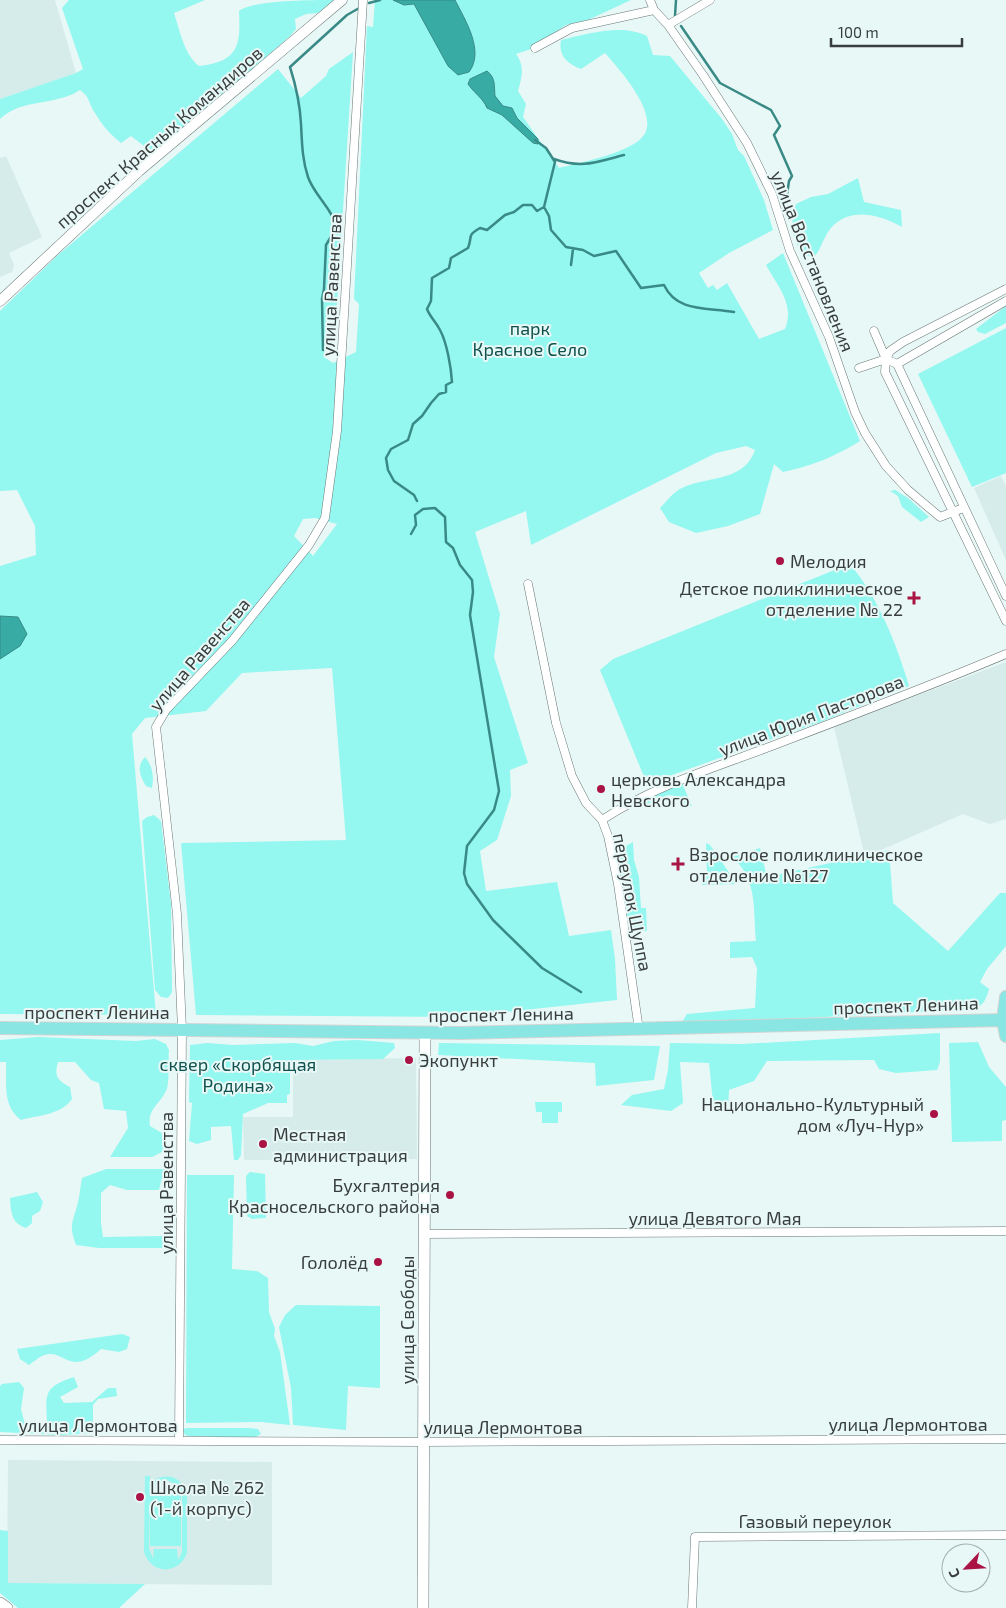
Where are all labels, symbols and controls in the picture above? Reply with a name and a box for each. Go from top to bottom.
scale bar [831,15,962,47]
text: 100 m [838,23,879,41]
street label: проспект Красных Командиров [51,41,267,233]
street label: улица Восстановления [767,167,859,355]
street label: улица Равенства [316,213,346,357]
park label: парк Красное Село [473,317,587,360]
place label: Мелодия [790,550,867,572]
marker: Мелодия [774,555,786,567]
place label: Детское поликлиническое отделение № 22 [680,577,903,620]
marker: Детское поликлиническое отделение № 22 [907,591,921,605]
street label: улица Равенства [144,593,254,715]
street label: улица Юрия Пасторова [715,670,907,760]
place label: церковь Александра Невского [611,768,786,811]
marker: церковь Александра Невского [595,783,607,795]
street label: переулок Щуппа [609,831,657,973]
place label: Взрослое поликлиническое отделение №127 [689,843,923,886]
marker: Взрослое поликлиническое отделение №127 [671,857,685,871]
street label: проспект Ленина [833,991,979,1019]
street label: проспект Ленина [24,1001,170,1023]
street label: проспект Ленина [428,1002,574,1026]
place label: Экопункт [419,1049,498,1071]
park label: сквер «Скорбящая Родина» [160,1053,316,1096]
marker: Экопункт [403,1054,415,1066]
place label: Национально-Культурный дом «Луч-Нур» [701,1093,924,1136]
marker: Национально-Культурный дом «Луч-Нур» [928,1108,940,1120]
street label: улица Равенства [155,1112,177,1254]
place label: Местная администрация [273,1123,408,1166]
marker: Местная администрация [257,1138,269,1150]
place label: Бухгалтерия Красносельского района [228,1174,440,1217]
marker: Бухгалтерия Красносельского района [444,1189,456,1201]
street label: улица Девятого Мая [628,1207,802,1229]
place label: Гололёд [301,1251,368,1273]
marker: Гололёд [372,1256,384,1268]
street label: улица Свободы [396,1256,418,1384]
street label: улица Лермонтова [828,1413,988,1435]
street label: улица Лермонтова [18,1414,178,1436]
street label: улица Лермонтова [423,1416,583,1438]
place label: Школа № 262 (1-й корпус) [150,1476,264,1519]
marker: Школа № 262 (1-й корпус) [134,1491,146,1503]
street label: Газовый переулок [738,1510,892,1532]
north arrow [941,1543,991,1593]
text: С [944,1566,963,1581]

